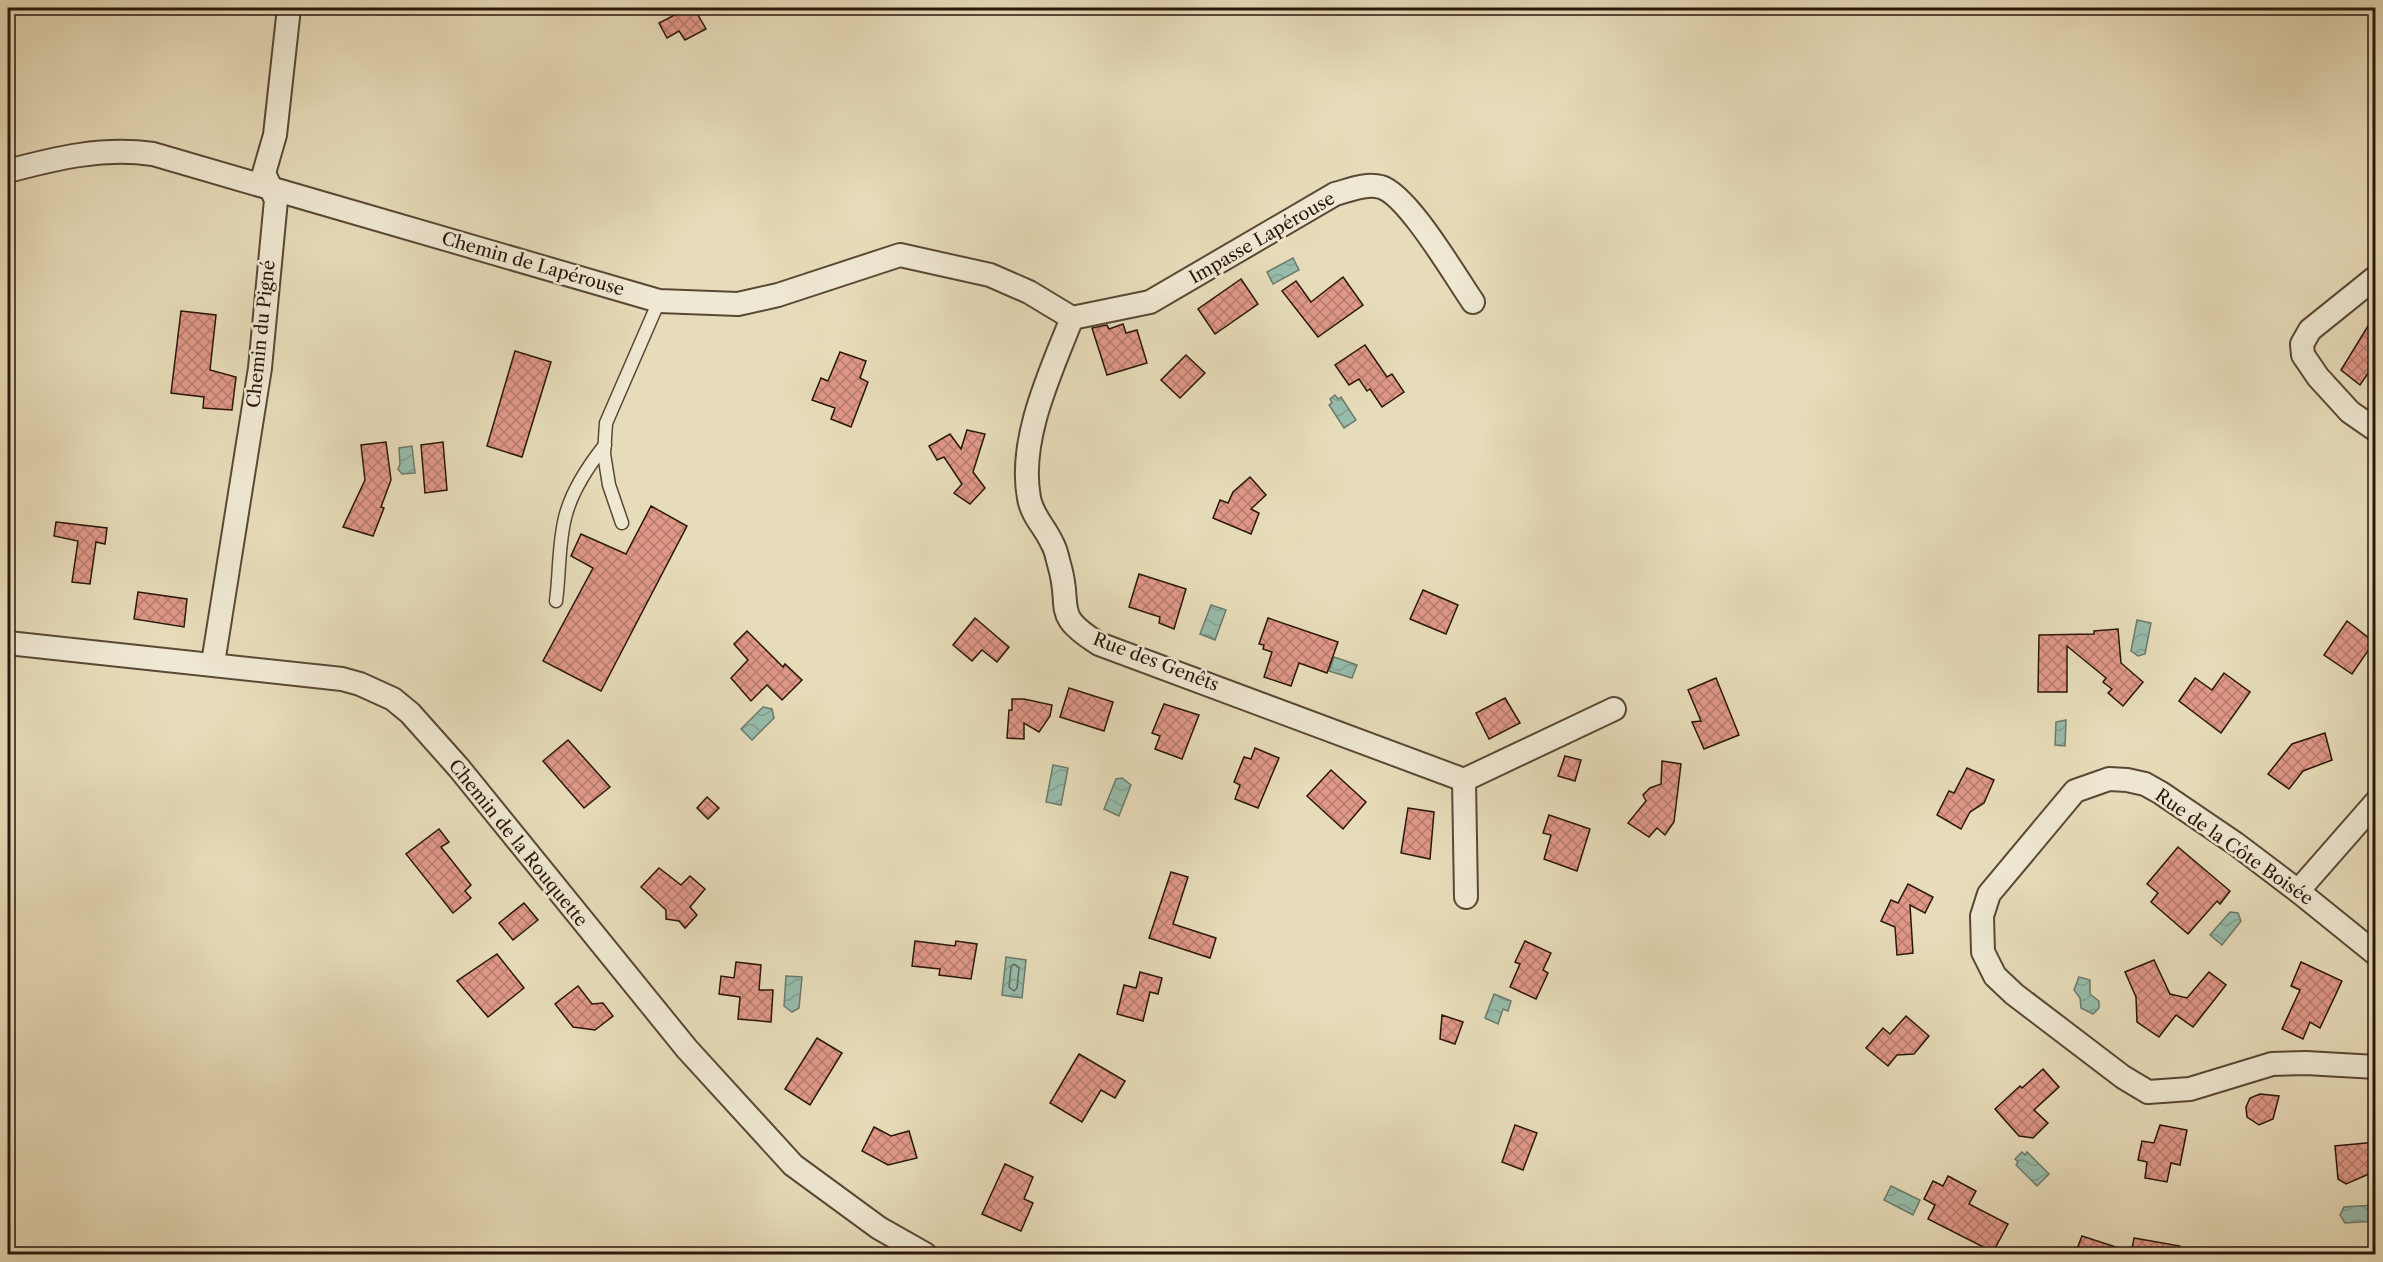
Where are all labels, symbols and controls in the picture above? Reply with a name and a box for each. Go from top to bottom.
street label: Impasse Lapérouse [1185,187,1339,289]
street label: Chemin de Lapérouse [439,227,627,301]
street label: Chemin du Pigné [242,259,280,409]
street label: Rue des Genêts [1090,628,1222,696]
street label: Chemin de la Rouquette [444,755,592,931]
street label: Rue de la Côte Boisée [2151,784,2317,910]

